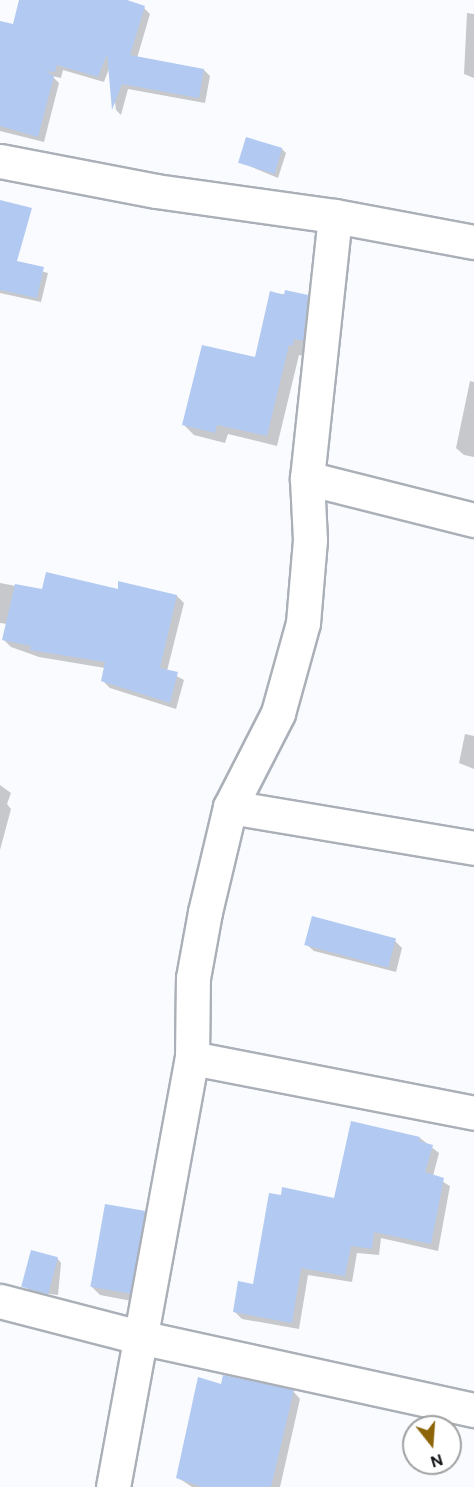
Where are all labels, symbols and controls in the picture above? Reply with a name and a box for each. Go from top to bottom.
north arrow [402,1415,462,1475]
text: N [428,1449,445,1473]

